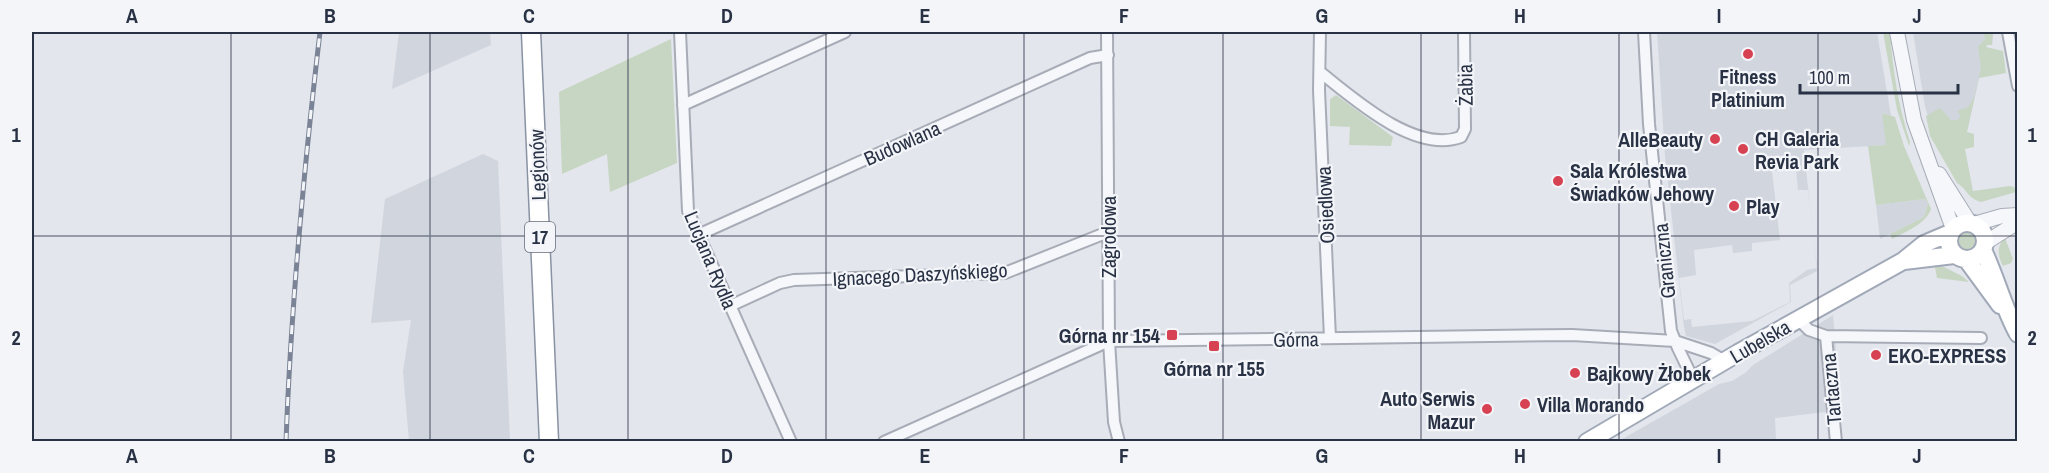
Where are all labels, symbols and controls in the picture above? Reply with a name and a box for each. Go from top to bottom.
text: A [126,2,138,29]
text: B [324,2,336,29]
text: C [523,2,535,29]
text: D [721,2,733,29]
text: E [920,2,931,29]
text: F [1119,2,1129,29]
text: G [1316,2,1328,29]
text: H [1514,2,1526,29]
text: I [1717,2,1721,29]
text: J [1912,2,1922,29]
marker: Fitness Platinium [1741,47,1755,61]
scale bar [1800,57,1958,95]
place label: Fitness Platinium [1711,63,1785,113]
street label: Żabia [1451,64,1479,106]
text: 100 m [1809,65,1850,90]
street label: Budowlana [859,114,945,172]
text: 1 [11,121,21,148]
text: 1 [2027,121,2037,148]
place label: CH Galeria Revia Park [1755,125,1840,175]
place label: AlleBeauty [1618,126,1704,153]
street label: Legionów [522,129,552,201]
marker: AlleBeauty [1708,132,1722,146]
marker: CH Galeria Revia Park [1736,142,1750,156]
place label: Sala Królestwa Świadków Jehowy [1570,157,1715,207]
street label: Osiedlowa [1309,166,1341,244]
marker: Sala Królestwa Świadków Jehowy [1551,174,1565,188]
place label: Play [1746,193,1781,220]
street label: Zagrodowa [1095,196,1122,278]
marker: Play [1727,199,1741,213]
street label: Lucjana Rydla [678,207,744,313]
road number: 17 [525,222,555,252]
street label: Graniczna [1647,222,1681,300]
street label: Ignacego Daszyńskiego [832,256,1008,292]
street label: Lubelska [1725,313,1795,369]
place label: Górna nr 154 [1059,322,1160,349]
text: 2 [11,324,21,351]
text: 2 [2027,324,2037,351]
street label: Górna [1273,325,1319,353]
marker: Górna nr 154 [1165,328,1179,342]
marker: Górna nr 155 [1207,339,1221,353]
place label: EKO-EXPRESS [1888,342,2007,369]
marker: EKO-EXPRESS [1869,348,1883,362]
street label: Tartaczna [1814,352,1848,426]
place label: Górna nr 155 [1163,355,1265,382]
place label: Bajkowy Żłobek [1587,360,1712,387]
marker: Bajkowy Żłobek [1568,366,1582,380]
place label: Auto Serwis Mazur [1380,385,1476,435]
place label: Villa Morando [1537,391,1644,418]
marker: Villa Morando [1518,397,1532,411]
marker: Auto Serwis Mazur [1480,402,1494,416]
text: A [126,442,138,469]
text: B [324,442,336,469]
text: C [523,442,535,469]
text: D [721,442,733,469]
text: E [920,442,931,469]
text: F [1119,442,1129,469]
text: G [1316,442,1328,469]
text: H [1514,442,1526,469]
text: I [1717,442,1721,469]
text: J [1912,442,1922,469]

